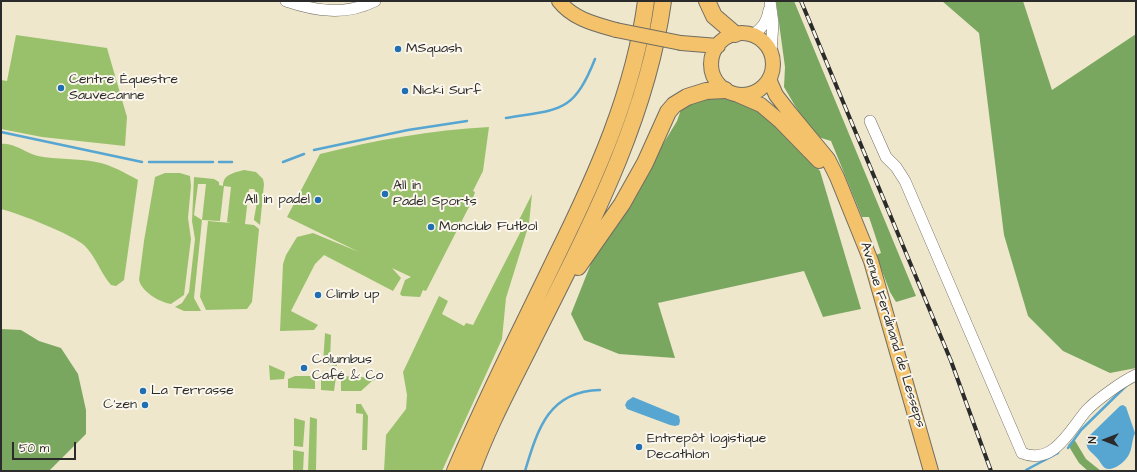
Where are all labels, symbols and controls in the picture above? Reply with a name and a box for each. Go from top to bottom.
place label: MSquash [406,41,462,57]
marker: MSquash [393,44,403,54]
place label: Centre Équestre Sauvecanne [69,72,178,104]
marker: Centre Équestre Sauvecanne [56,83,66,93]
place label: Nicki Surf [413,83,481,99]
marker: Nicki Surf [400,86,410,96]
place label: All in Padel Sports [393,178,477,210]
marker: All in Padel Sports [380,189,390,199]
place label: All in padel [244,192,310,208]
marker: All in padel [313,195,323,205]
place label: Monclub Futbol [439,219,537,235]
marker: Monclub Futbol [426,222,436,232]
street label: Avenue Ferdinand de Lesseps [856,240,928,430]
place label: Climb up [326,287,379,303]
marker: Climb up [313,290,323,300]
place label: Columbus Café & Co [312,352,383,384]
marker: Columbus Café & Co [299,363,309,373]
place label: La Terrasse [151,383,234,399]
marker: La Terrasse [138,386,148,396]
place label: C'zen [103,397,137,413]
marker: C'zen [140,400,150,410]
north arrow [1085,420,1125,460]
place label: Entrepôt logistique Decathlon [647,431,766,464]
scale bar [14,434,78,460]
text: N [1085,437,1100,443]
text: 50 m [19,440,49,457]
marker: Entrepôt logistique Decathlon [634,442,644,452]

